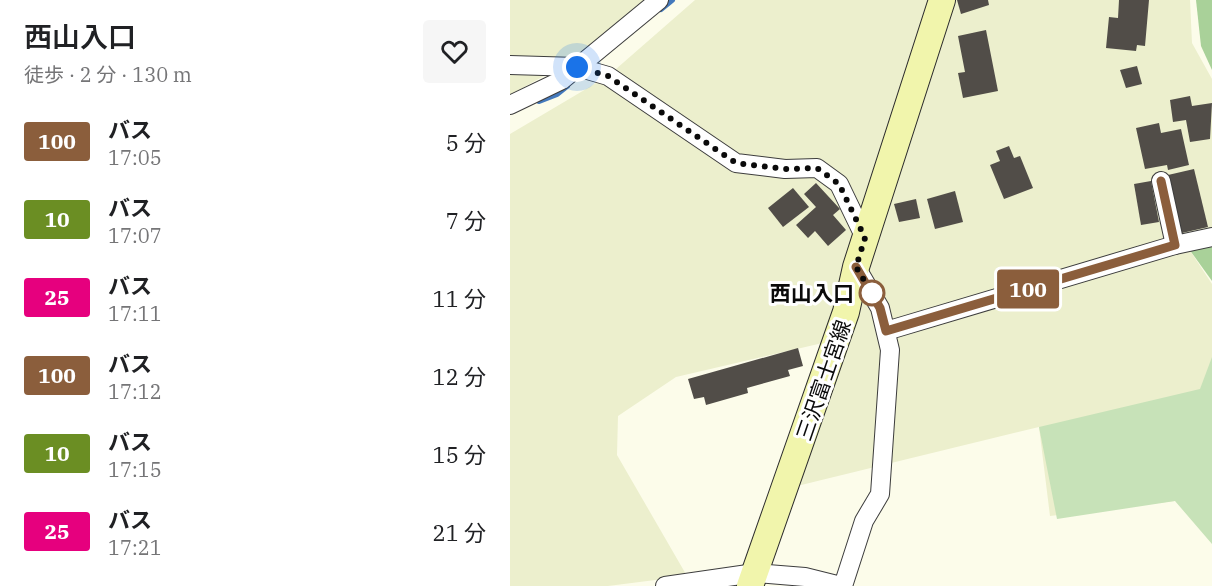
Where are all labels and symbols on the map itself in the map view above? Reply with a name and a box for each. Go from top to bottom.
your location [562,52,592,82]
line badge: 100 [994,270,1062,308]
place label: 西山入口 [770,279,854,307]
marker: 西山入口 [859,280,885,306]
street label: 三沢富士宮線 [789,316,857,444]

